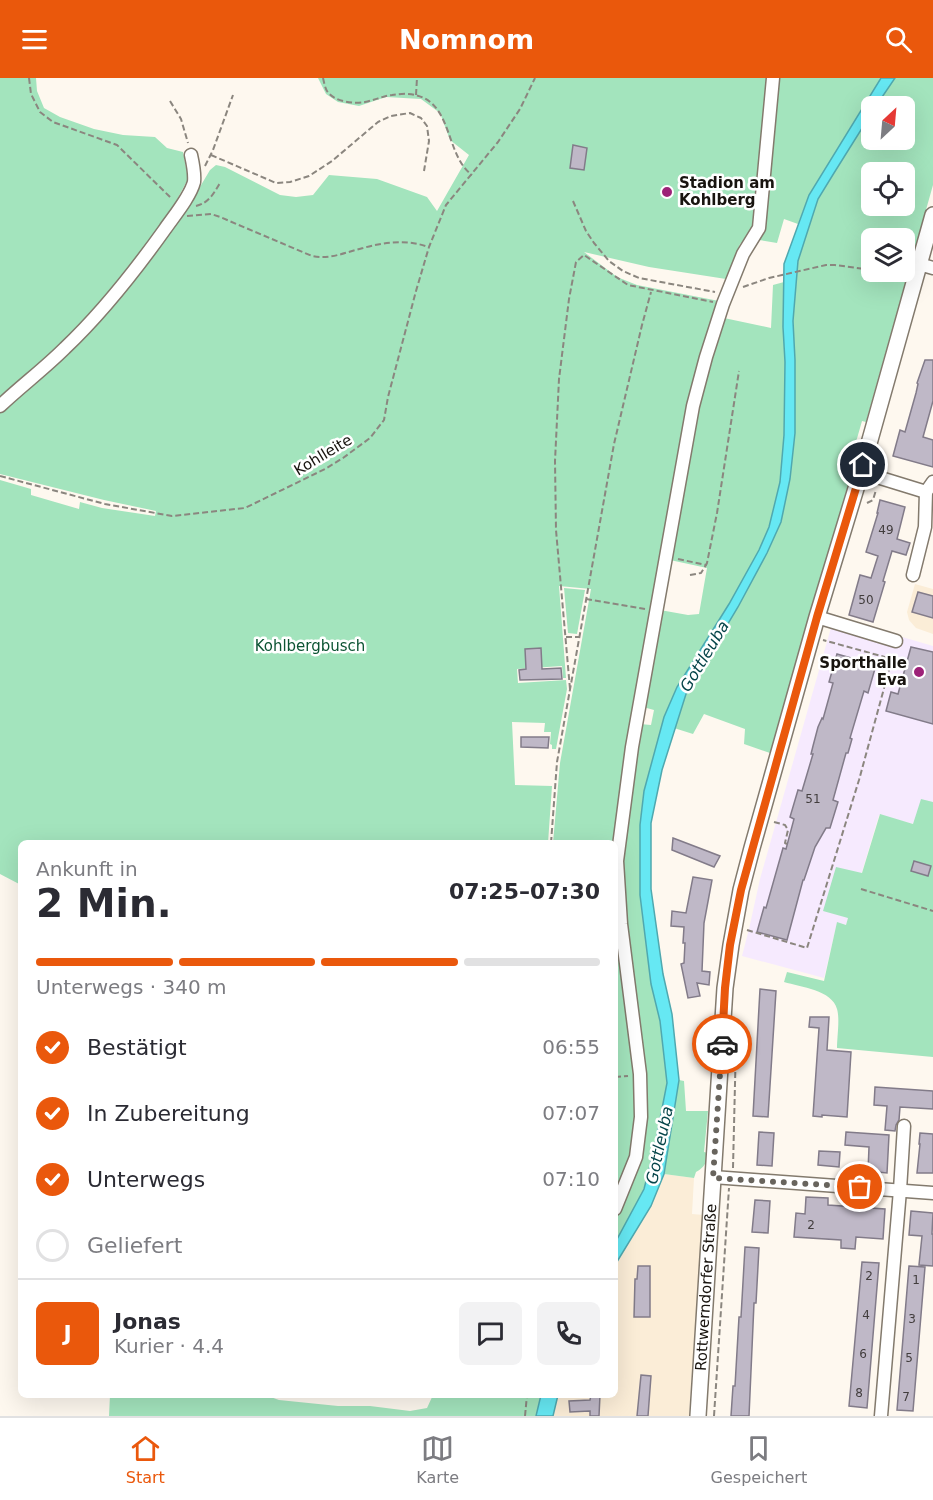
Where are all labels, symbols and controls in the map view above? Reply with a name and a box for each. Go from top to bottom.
icon: menu [18,23,51,56]
icon: search [882,23,915,56]
text: Nomnom [399,24,534,55]
north arrow [861,96,915,150]
map controls [861,96,915,282]
button: locate [861,162,915,216]
place label: Stadion am Kohlberg [679,174,775,209]
marker: Stadion am Kohlberg [660,185,674,199]
button: layers [861,228,915,282]
street label: Kohlleite [291,431,355,479]
pin [837,439,888,490]
icon: home [846,448,879,481]
house number: 49 [878,523,894,537]
house number: 50 [858,593,874,607]
water label: Gottleuba [676,617,733,695]
park label: Kohlbergbusch [255,637,365,655]
place label: Sporthalle Eva [819,654,907,689]
marker: Sporthalle Eva [912,665,926,679]
house number: 51 [805,792,821,806]
text: Ankunft in [36,857,138,881]
text: 07:25–07:30 [449,879,600,904]
text: 2 Min. [36,881,171,926]
text: Unterwegs · 340 m [36,975,227,999]
courier [692,1014,752,1074]
icon: car [706,1028,739,1061]
icon: check [36,1031,69,1064]
text: Bestätigt [87,1035,187,1060]
text: 06:55 [542,1035,600,1059]
icon: check [36,1097,69,1130]
text: In Zubereitung [87,1101,250,1126]
text: 07:07 [542,1101,600,1125]
water label: Gottleuba [642,1104,677,1186]
pin [834,1161,885,1212]
icon: check [36,1163,69,1196]
text: Unterwegs [87,1167,205,1192]
text: 07:10 [542,1167,600,1191]
icon: bag [843,1170,876,1203]
street label: Rottwerndorfer Straße [692,1203,720,1371]
house number: 2 [807,1218,815,1232]
text: Geliefert [87,1233,182,1258]
house number: 2 [865,1269,873,1283]
house number: 1 [912,1273,920,1287]
button: chat [459,1302,522,1365]
button: phone [537,1302,600,1365]
house number: 4 [862,1308,870,1322]
text: Jonas [114,1309,181,1334]
house number: 3 [908,1312,916,1326]
text: J [63,1321,72,1346]
text: Kurier · 4.4 [114,1334,224,1358]
house number: 6 [859,1347,867,1361]
house number: 5 [905,1351,913,1365]
house number: 8 [855,1386,863,1400]
house number: 7 [902,1390,910,1404]
tab: Start [126,1432,165,1487]
tab: Karte [416,1432,459,1487]
tab: Gespeichert [711,1432,807,1487]

